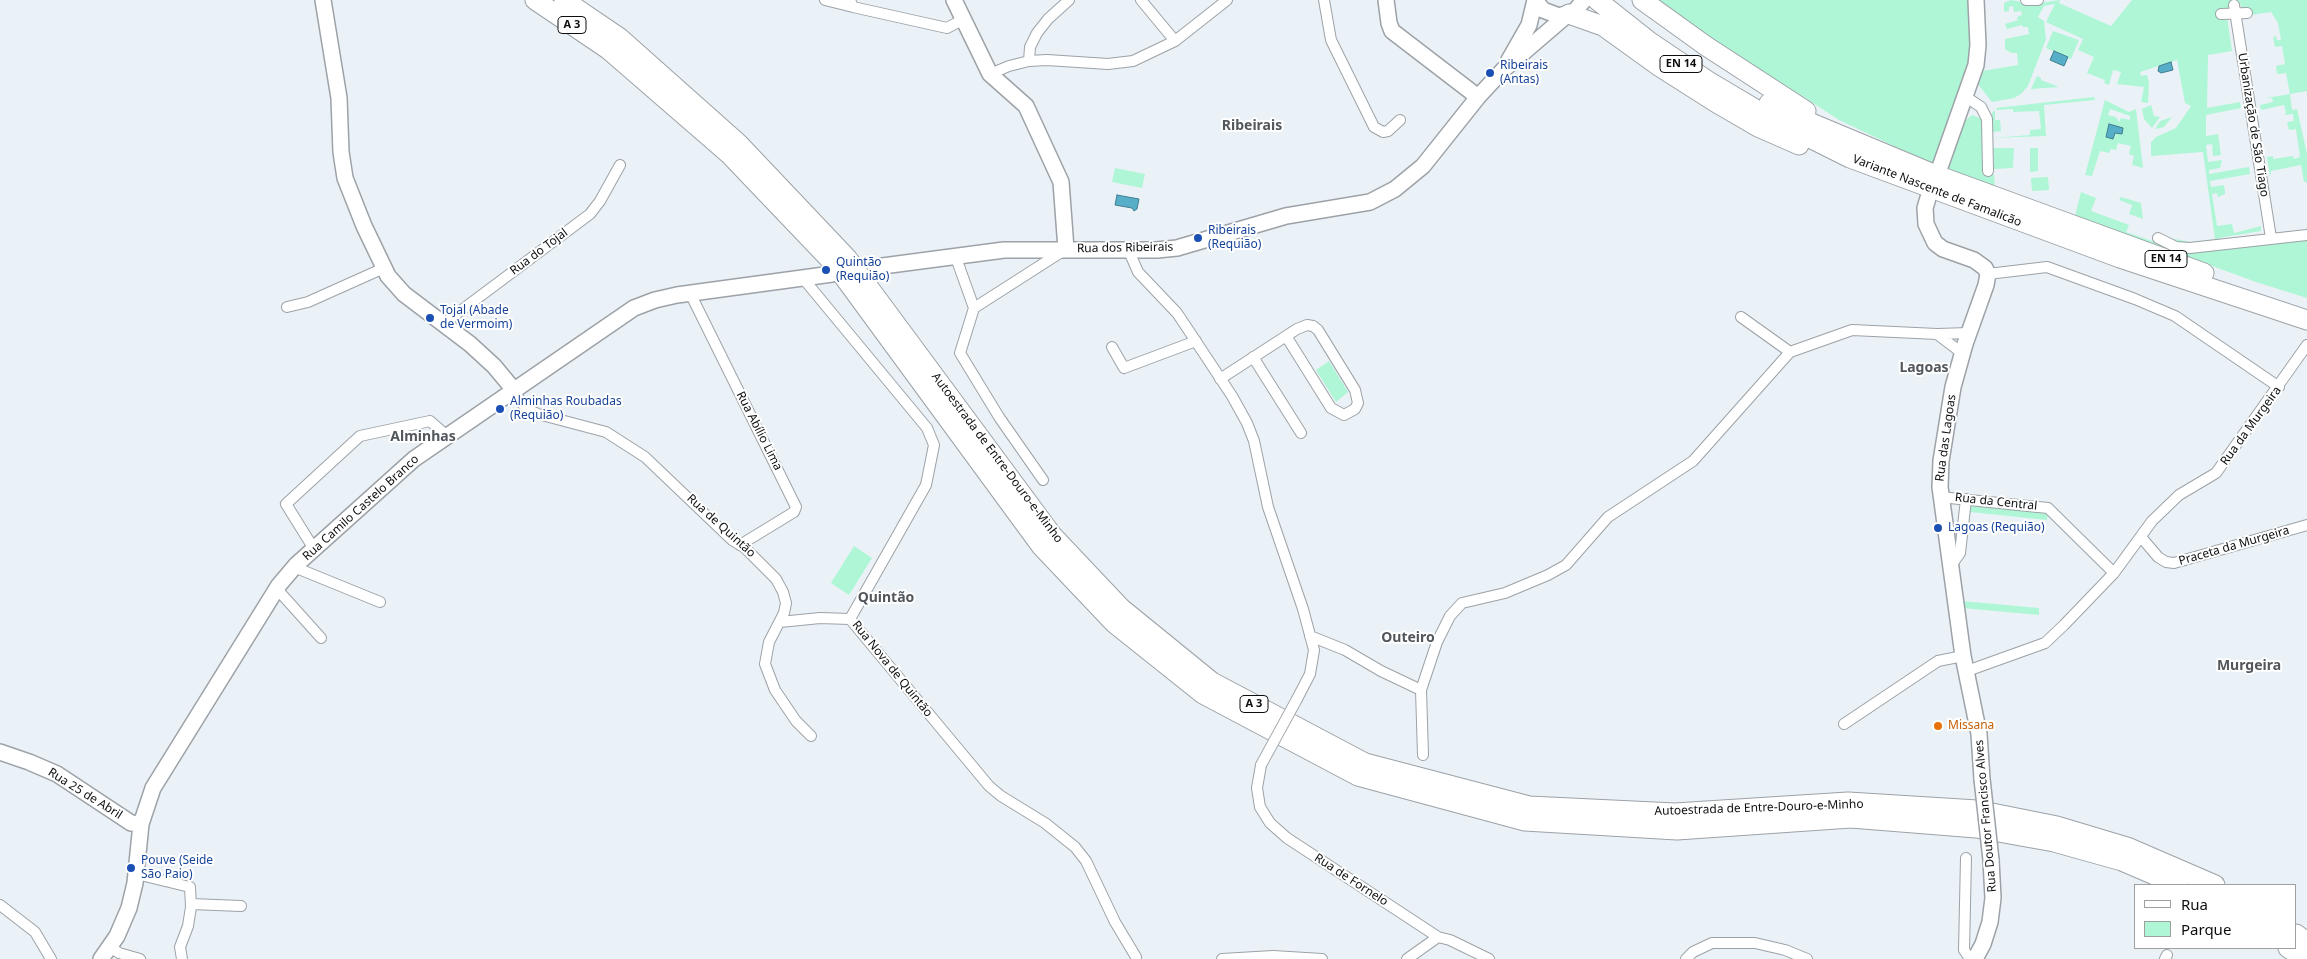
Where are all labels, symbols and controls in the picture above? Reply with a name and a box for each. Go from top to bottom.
road number: A 3 [558,16,586,34]
street label: Urbanização de São Tiago [2234,52,2272,198]
road number: EN 14 [1660,56,1702,72]
place label: Ribeirais (Antas) [1500,59,1548,87]
marker: Ribeirais (Antas) [1484,67,1496,79]
district label: Ribeirais [1222,118,1282,134]
street label: Variante Nascente de Famalicão [1850,152,2024,230]
place label: Ribeirais (Requião) [1208,224,1261,252]
street label: Rua do Tojal [507,226,571,278]
marker: Ribeirais (Requião) [1192,232,1204,244]
street label: Rua dos Ribeirais [1077,240,1173,256]
road number: EN 14 [2145,250,2187,268]
place label: Quintão (Requião) [836,256,889,284]
marker: Quintão (Requião) [820,264,832,276]
place label: Tojal (Abade de Vermoim) [440,304,512,332]
marker: Tojal (Abade de Vermoim) [424,312,436,324]
district label: Lagoas [1899,360,1949,376]
street label: Autoestrada de Entre-Douro-e-Minho [928,370,1066,546]
street label: Rua da Murgeira [2218,384,2284,468]
street label: Rua Abílio Lima [733,389,785,473]
street label: Rua das Lagoas [1933,393,1959,483]
place label: Alminhas Roubadas (Requião) [510,395,622,423]
marker: Alminhas Roubadas (Requião) [494,403,506,415]
district label: Alminhas [390,429,456,445]
street label: Rua Camilo Castelo Branco [300,452,422,564]
street label: Rua de Quintão [684,491,758,561]
street label: Rua da Central [1954,491,2038,513]
place label: Lagoas (Requião) [1948,521,2045,535]
marker: Lagoas (Requião) [1932,522,1944,534]
street label: Praceta da Murgeira [2177,523,2291,569]
district label: Quintão [858,590,914,606]
street label: Rua Nova de Quintão [849,618,935,720]
district label: Outeiro [1381,630,1435,646]
district label: Murgeira [2217,658,2281,674]
road number: A 3 [1240,696,1268,712]
place label: Missana [1948,719,1994,733]
marker: Missana [1932,720,1944,732]
street label: Rua Doutor Francisco Alves [1972,739,2000,893]
street label: Rua 25 de Abril [45,765,125,823]
street label: Autoestrada de Entre-Douro-e-Minho [1654,797,1864,819]
street label: Rua de Fornelo [1311,851,1391,909]
place label: Pouve (Seide São Paio) [141,854,213,882]
marker: Pouve (Seide São Paio) [125,862,137,874]
legend [2134,884,2297,949]
text: Rua [2181,894,2208,914]
text: Parque [2181,919,2231,939]

